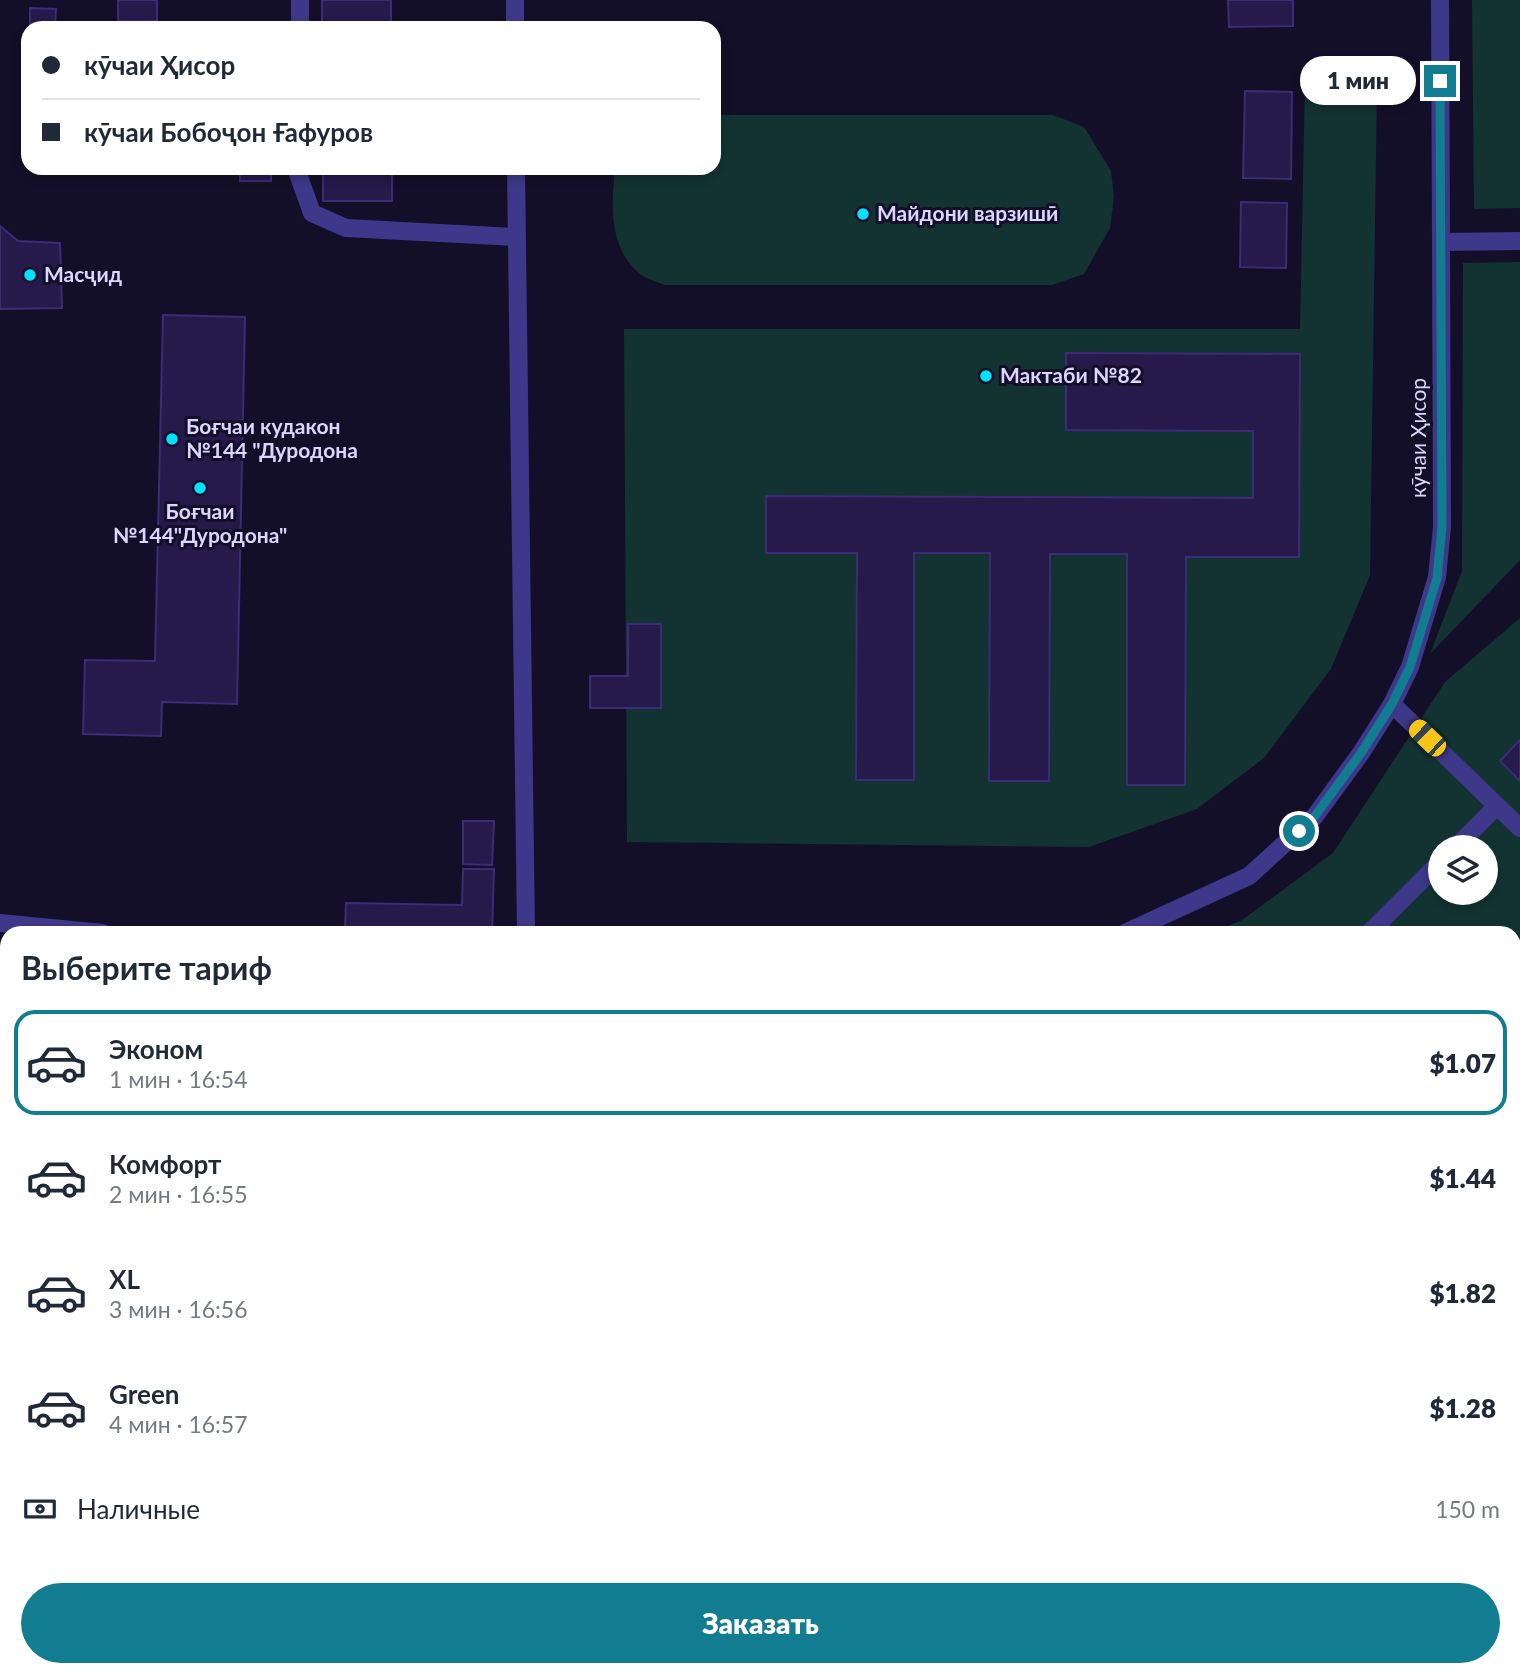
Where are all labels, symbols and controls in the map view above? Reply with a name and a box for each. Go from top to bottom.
text: кӯчаи Ҳисор [84,49,235,81]
callout: 1 мин [1300,56,1416,106]
route end [1424,65,1456,97]
text: 1 мин [1327,66,1389,94]
text: кӯчаи Бобоҷон Ғафуров [84,116,373,148]
place label: Майдони варзишӣ [877,200,1058,225]
marker: Майдони варзишӣ [855,206,871,222]
place label: Масҷид [44,261,122,286]
marker: Масҷид [22,267,38,283]
place label: Мактаби №82 [1000,362,1142,387]
marker: Мактаби №82 [978,368,994,384]
street label: кӯчаи Ҳисор [1405,378,1430,498]
place label: Боғчаи кудакон №144 "Дуродона [186,413,358,462]
marker: Боғчаи кудакон №144 "Дуродона [164,431,180,447]
marker: Боғчаи №144"Дуродона" [192,480,208,496]
place label: Боғчаи №144"Дуродона" [113,498,287,547]
car [1405,716,1450,760]
route start [1283,815,1315,847]
map controls [1428,835,1498,905]
button: layers [1428,835,1498,905]
text: Выберите тариф [21,948,272,987]
icon: car [25,1031,88,1094]
text: Эконом [109,1033,203,1065]
text: $1.07 [1429,1047,1496,1079]
text: 1 мин · 16:54 [109,1065,248,1093]
icon: car [25,1146,88,1209]
text: Комфорт [109,1148,221,1180]
text: $1.44 [1429,1162,1496,1194]
text: 2 мин · 16:55 [109,1180,248,1208]
icon: car [25,1261,88,1324]
text: XL [109,1263,140,1295]
text: $1.82 [1429,1277,1496,1309]
text: 3 мин · 16:56 [109,1295,248,1323]
icon: car [25,1376,88,1439]
text: Green [109,1378,179,1410]
text: $1.28 [1429,1392,1496,1424]
text: 4 мин · 16:57 [109,1410,248,1438]
icon: cash [21,1490,59,1528]
text: Наличные [77,1493,200,1525]
text: 150 m [1435,1495,1500,1523]
button: Заказать [21,1583,1500,1663]

